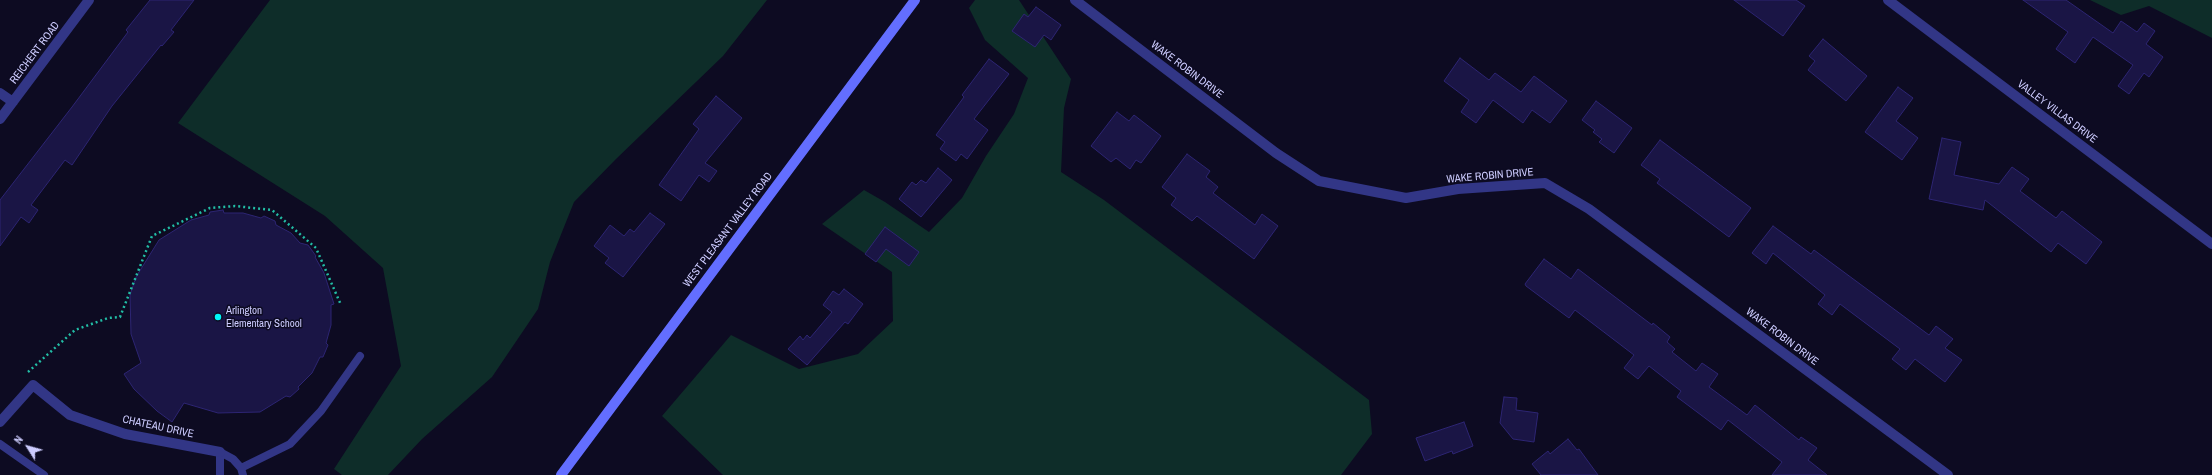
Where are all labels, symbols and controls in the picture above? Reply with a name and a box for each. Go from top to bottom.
street label: REICHERT ROAD [7,19,63,87]
street label: WAKE ROBIN DRIVE [1148,38,1226,102]
street label: VALLEY VILLAS DRIVE [2014,78,2100,146]
street label: WAKE ROBIN DRIVE [1446,166,1534,186]
street label: WEST PLEASANT VALLEY ROAD [681,170,775,290]
place label: Arlington Elementary School [226,304,302,330]
street label: WAKE ROBIN DRIVE [1743,305,1821,369]
marker: Arlington Elementary School [213,312,223,322]
street label: CHATEAU DRIVE [121,413,195,441]
north arrow [8,427,48,467]
text: N [11,433,26,447]

